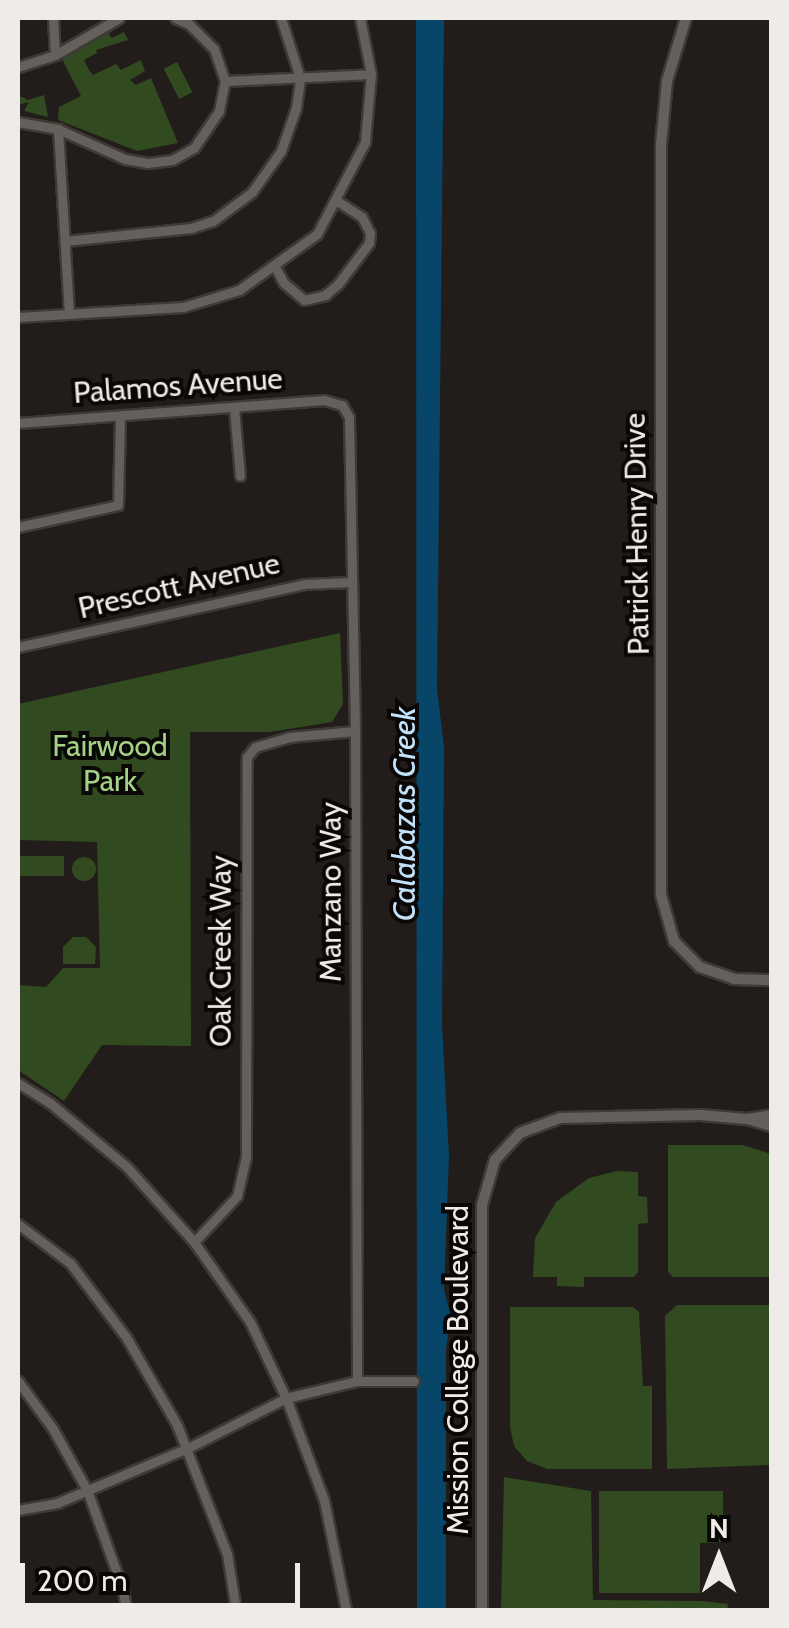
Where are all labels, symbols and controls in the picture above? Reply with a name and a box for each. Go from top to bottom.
street label: Palamos Avenue [72,361,284,411]
street label: Patrick Henry Drive [617,413,657,655]
street label: Prescott Avenue [75,545,283,627]
water label: Calabazas Creek [385,707,423,921]
park label: Fairwood Park [52,728,168,798]
street label: Manzano Way [313,802,349,982]
street label: Oak Creek Way [203,855,239,1047]
street label: Mission College Boulevard [440,1205,476,1535]
north arrow [669,1508,769,1608]
text: N [709,1511,729,1545]
scale bar [25,1543,305,1605]
text: 200 m [37,1562,128,1599]

